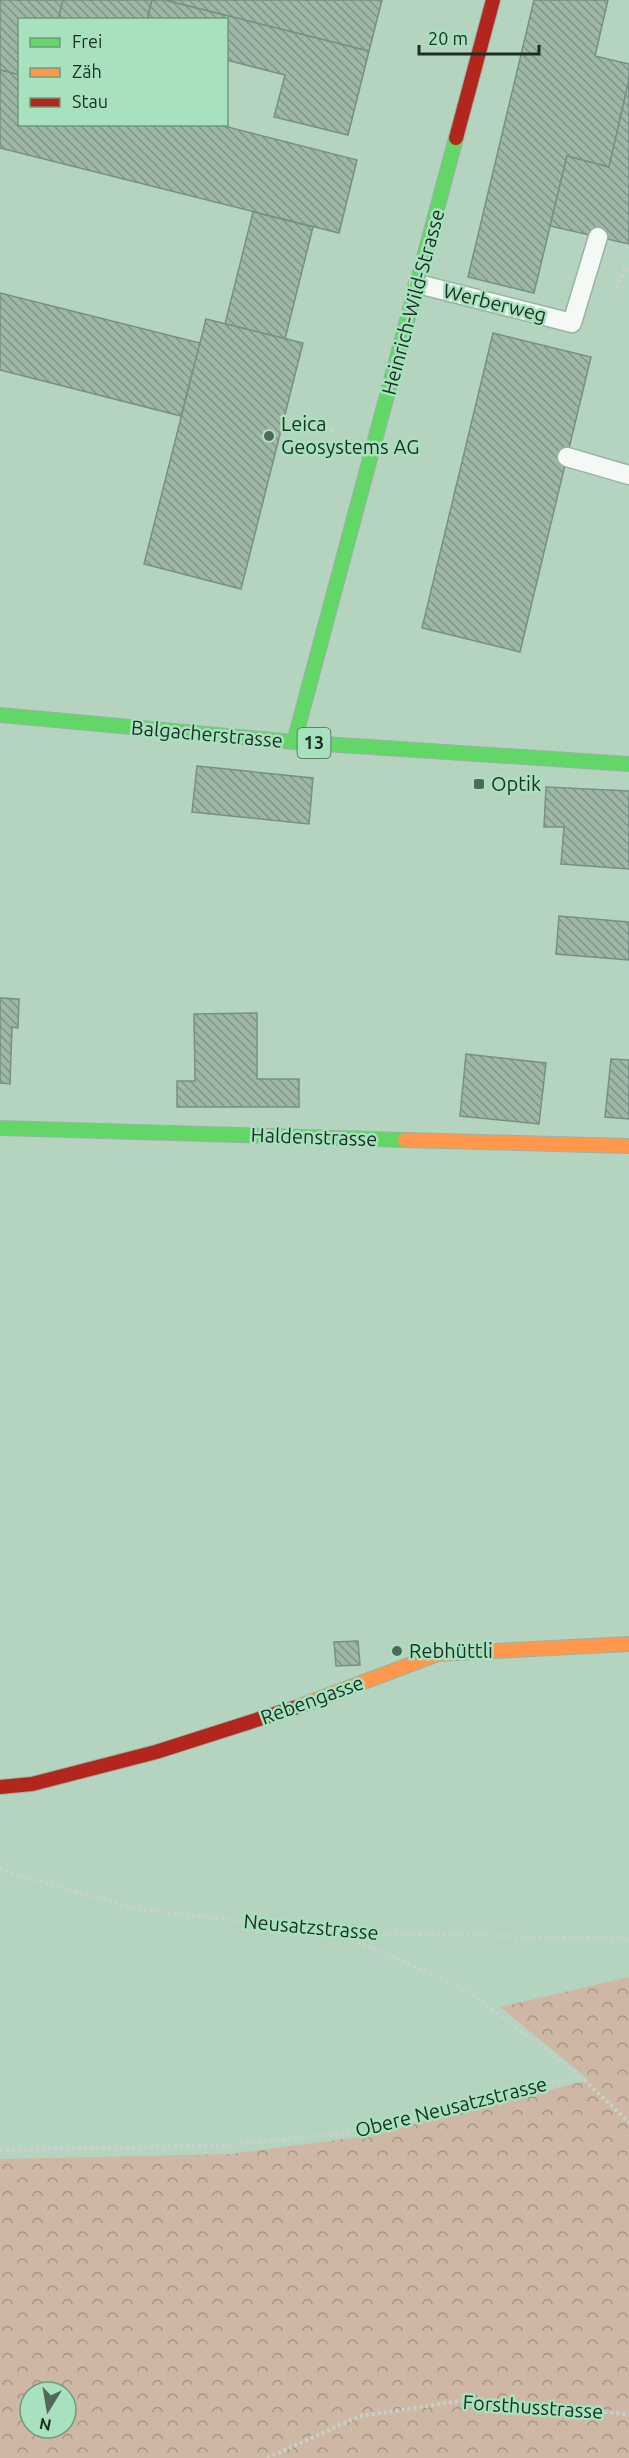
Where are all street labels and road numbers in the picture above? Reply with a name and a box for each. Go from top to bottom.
street label: Heinrich-Wild-Strasse [377,207,448,397]
street label: Werberweg [441,279,549,326]
street label: Balgacherstrasse [130,715,284,752]
road number: 13 [298,728,330,758]
street label: Haldenstrasse [250,1123,378,1150]
street label: Rebengasse [257,1670,366,1729]
street label: Neusatzstrasse [243,1909,380,1944]
street label: Obere Neusatzstrasse [353,2072,549,2142]
street label: Forsthusstrasse [462,2390,604,2423]

